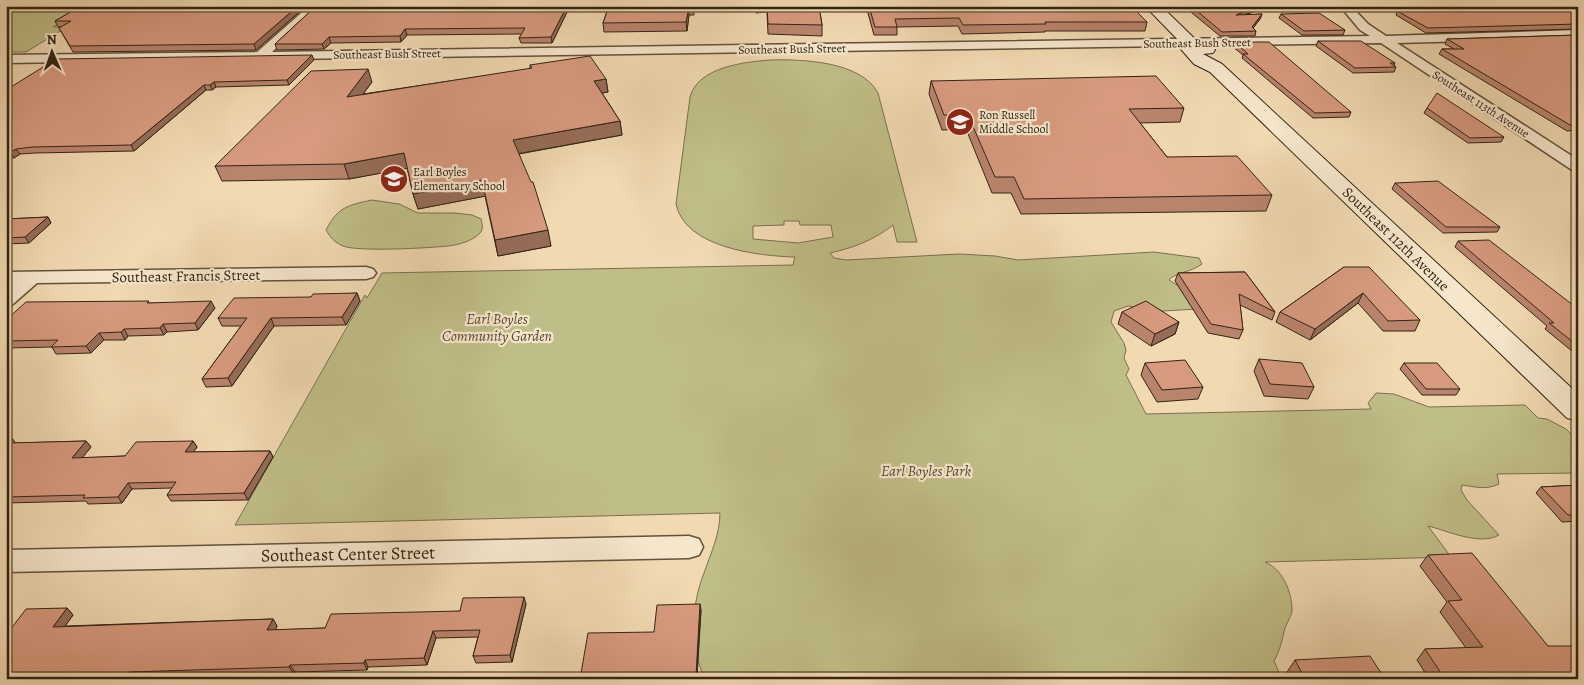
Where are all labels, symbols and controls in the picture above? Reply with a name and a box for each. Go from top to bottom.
north arrow [28,28,78,78]
text: N [46,30,57,49]
street label: Southeast Bush Street [1143,34,1251,52]
street label: Southeast Bush Street [738,40,846,58]
street label: Southeast Bush Street [333,45,441,63]
street label: Southeast 113th Avenue [1429,67,1533,141]
school or university icon: Ron Russell Middle School [945,107,975,137]
place label: Ron Russell Middle School [979,107,1049,137]
school or university icon: Earl Boyles Elementary School [379,164,409,194]
place label: Earl Boyles Elementary School [413,164,505,194]
street label: Southeast 112th Avenue [1338,183,1454,296]
street label: Southeast Francis Street [112,265,260,287]
park label: Earl Boyles Community Garden [442,309,552,346]
park label: Earl Boyles Park [881,461,971,481]
street label: Southeast Center Street [261,540,435,568]

